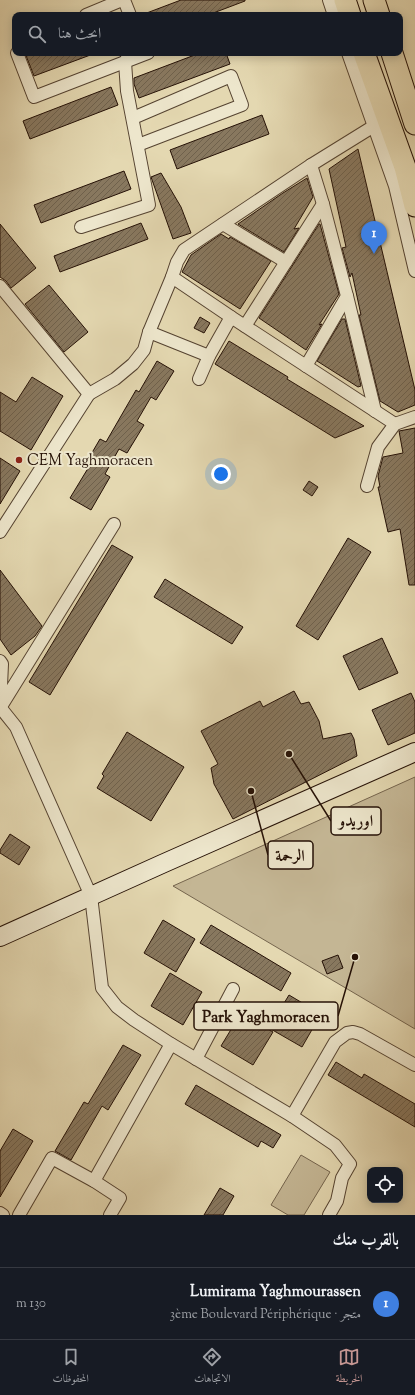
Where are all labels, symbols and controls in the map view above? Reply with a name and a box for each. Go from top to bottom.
search box [12,12,403,56]
icon: search [26,23,48,45]
text: ابحث هنا [58,24,101,45]
pin: 1 [361,221,387,254]
place label: CEM Yaghmoracen [27,451,153,472]
marker: CEM Yaghmoracen [14,455,24,465]
your location [211,464,231,484]
callout: اوريدو [331,807,381,835]
text: اوريدو [337,811,373,834]
callout: الرحمة [268,841,313,869]
text: الرحمة [275,846,305,869]
callout: Park Yaghmoracen [194,1002,338,1030]
text: Park Yaghmoracen [202,1007,330,1030]
map controls [367,1167,403,1203]
button: locate [367,1167,403,1203]
text: بالقرب منك [333,1229,399,1253]
text: Lumirama Yaghmourassen [190,1282,361,1303]
text: 130 m [16,1295,46,1313]
text: 1 [384,1295,388,1313]
text: متجر · 3ème Boulevard Périphérique [170,1306,361,1324]
tab: المحفوظات [53,1346,89,1389]
tab: الاتجاهات [194,1346,231,1389]
tab: الخريطة [336,1346,362,1389]

